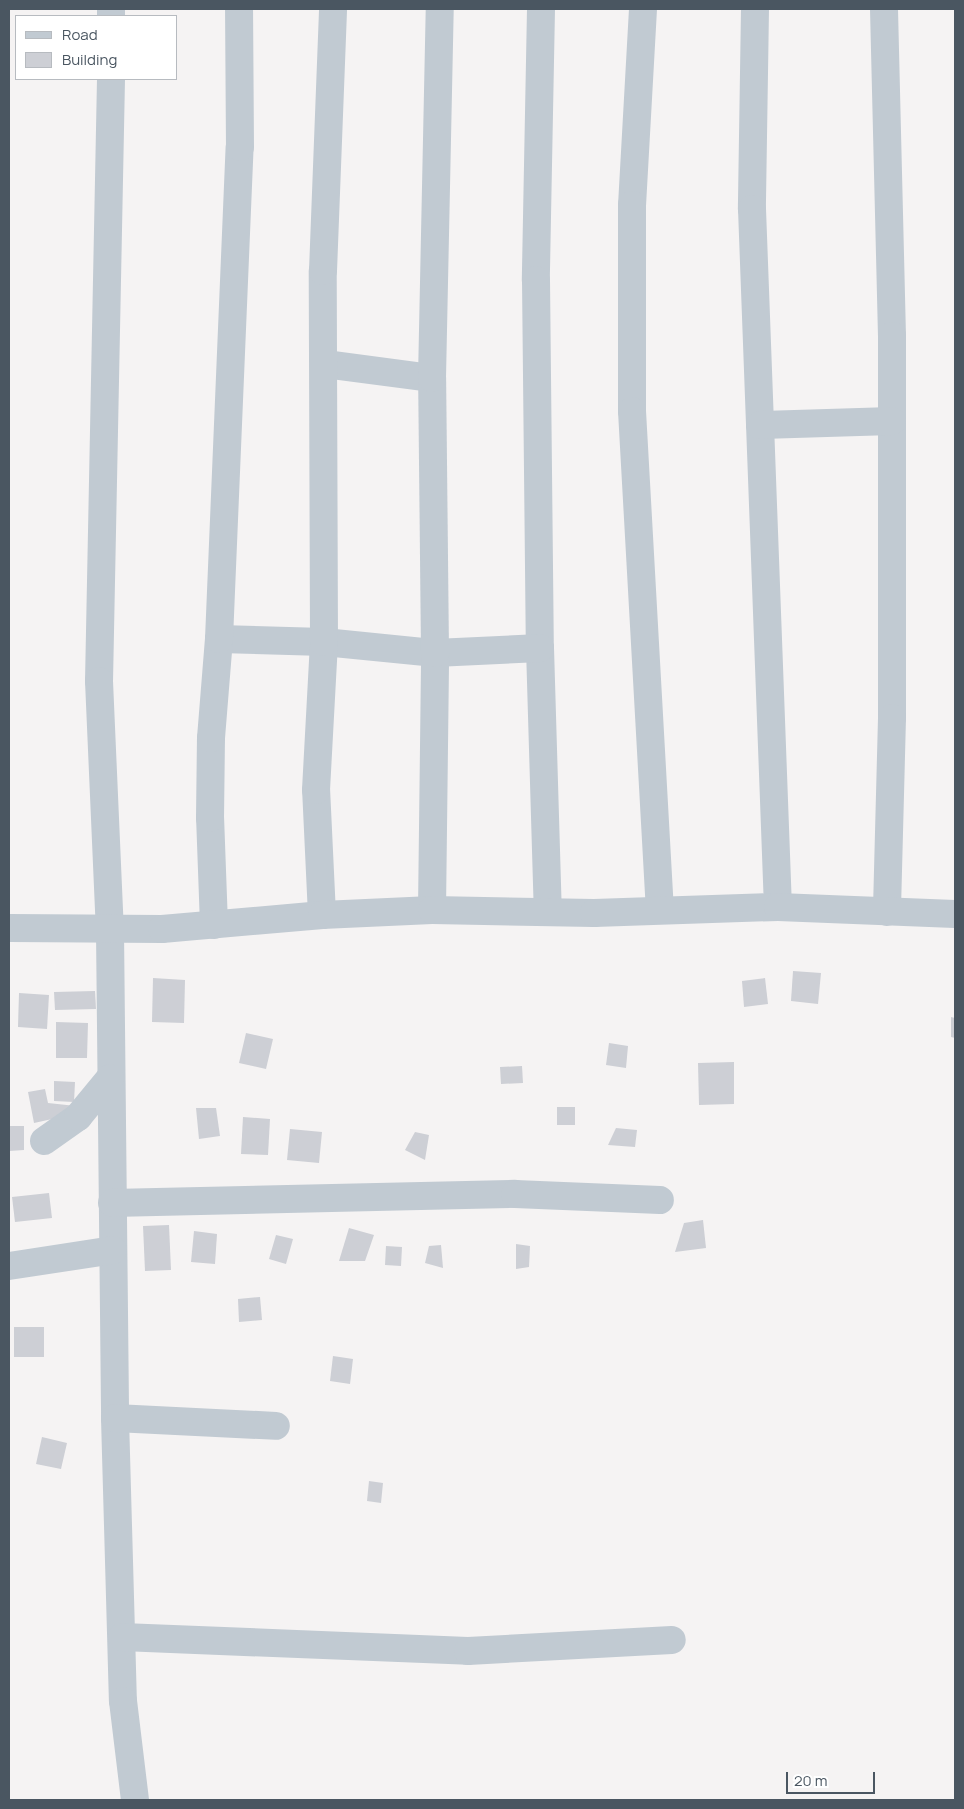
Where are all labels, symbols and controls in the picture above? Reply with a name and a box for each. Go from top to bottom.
legend [15,15,178,80]
text: Road [62,24,98,45]
text: Building [62,49,117,70]
scale bar [789,1762,878,1794]
text: 20 m [794,1770,827,1791]

